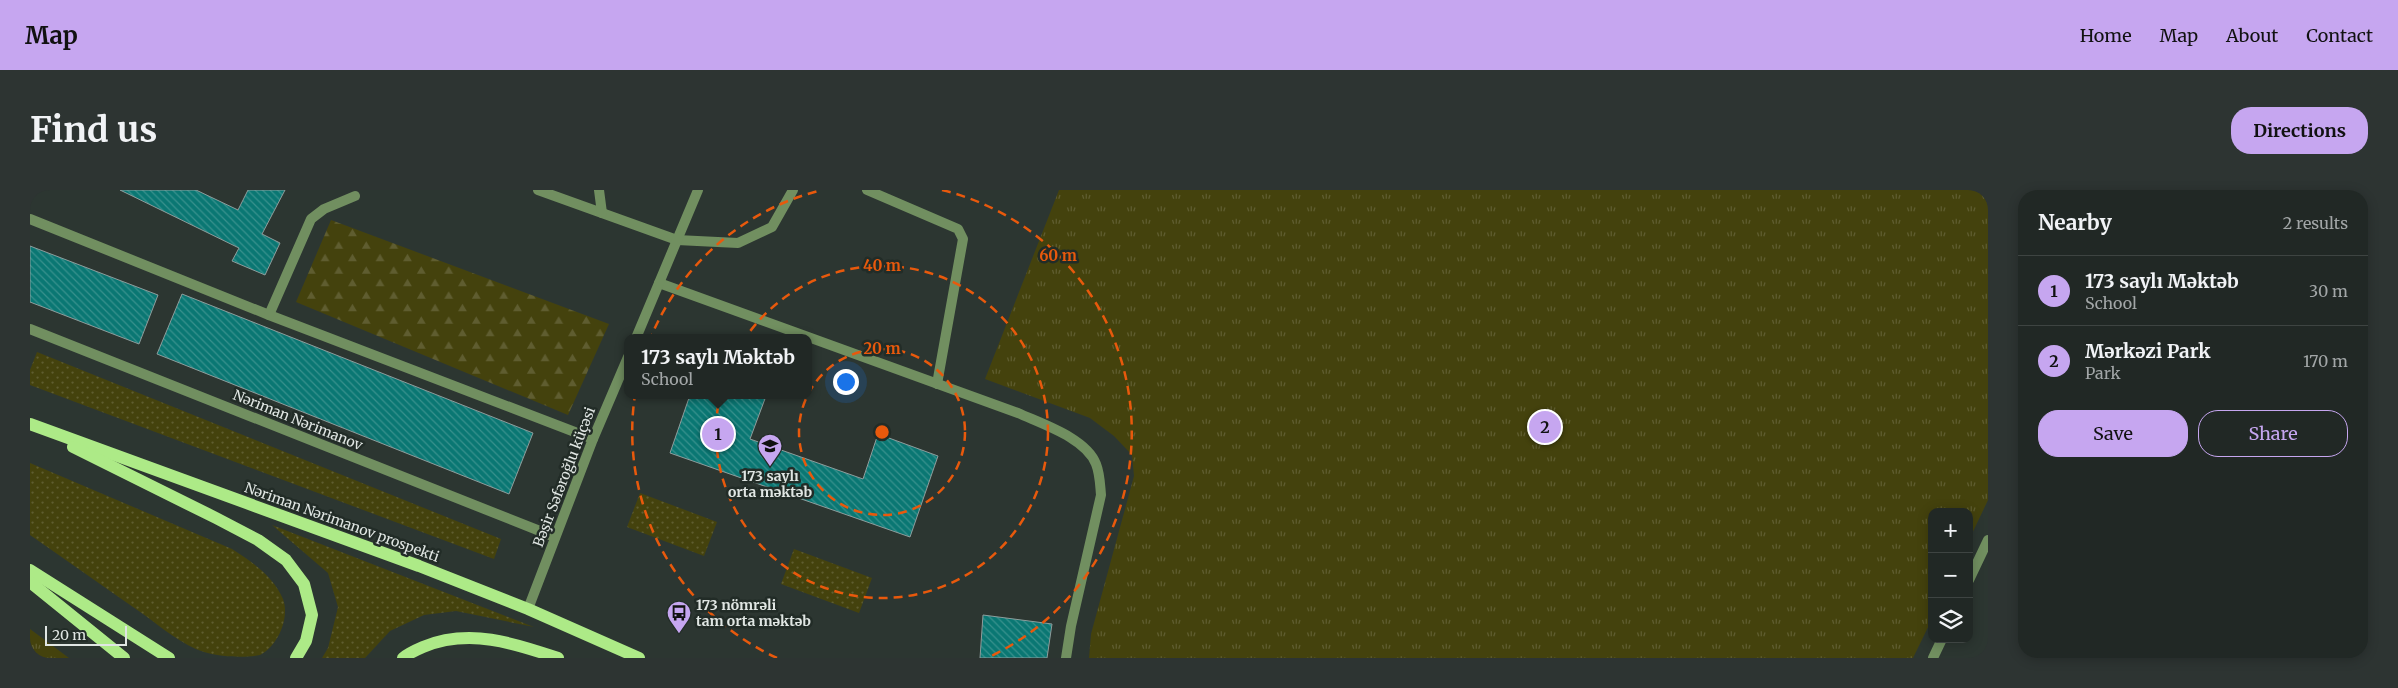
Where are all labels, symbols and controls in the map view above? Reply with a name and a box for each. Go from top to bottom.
text: Map [25,20,78,51]
text: Home [2080,24,2132,47]
text: Map [2160,24,2198,47]
text: About [2226,24,2278,47]
text: Contact [2306,24,2373,47]
button: Directions [2231,107,2368,154]
text: Find us [30,108,157,152]
text: Nearby [2038,209,2112,236]
text: 2 results [2283,213,2348,233]
text: 60 m [1039,246,1077,265]
text: 40 m [863,256,901,275]
text: 173 saylı Məktəb [2085,269,2239,293]
text: 1 [2050,281,2058,301]
text: 30 m [2309,281,2348,301]
text: School [2085,293,2137,313]
popup [624,334,812,399]
text: 20 m [863,339,901,358]
text: Mərkəzi Park [2085,339,2210,363]
text: 173 saylı Məktəb [641,345,795,369]
text: 2 [2049,351,2059,371]
text: 170 m [2303,351,2348,371]
text: Park [2085,363,2121,383]
text: School [641,369,693,389]
your location [833,369,859,395]
street label: Nəriman Nərimanov [231,386,366,455]
street label: Bəşir Səfəroğlu küçəsi [529,404,599,550]
pin: 2 [1529,408,1561,446]
button: Save [2038,410,2188,457]
button: Share [2198,410,2348,457]
pin: 1 [702,415,734,453]
centre of rings [873,423,891,441]
school or university icon: 173 saylı orta məktəb [757,433,783,467]
place label: 173 saylı orta məktəb [728,467,812,501]
street label: Nəriman Nərimanov prospekti [242,478,442,566]
map controls [1928,508,1973,643]
button: + [1928,508,1973,553]
button: − [1928,553,1973,598]
place label: 173 nömrəli tam orta məktəb [696,596,811,630]
button: layers [1928,598,1973,643]
bus stop icon: 173 nömrəli tam orta məktəb [666,600,692,634]
scale bar [45,623,128,646]
text: 20 m [52,626,86,644]

